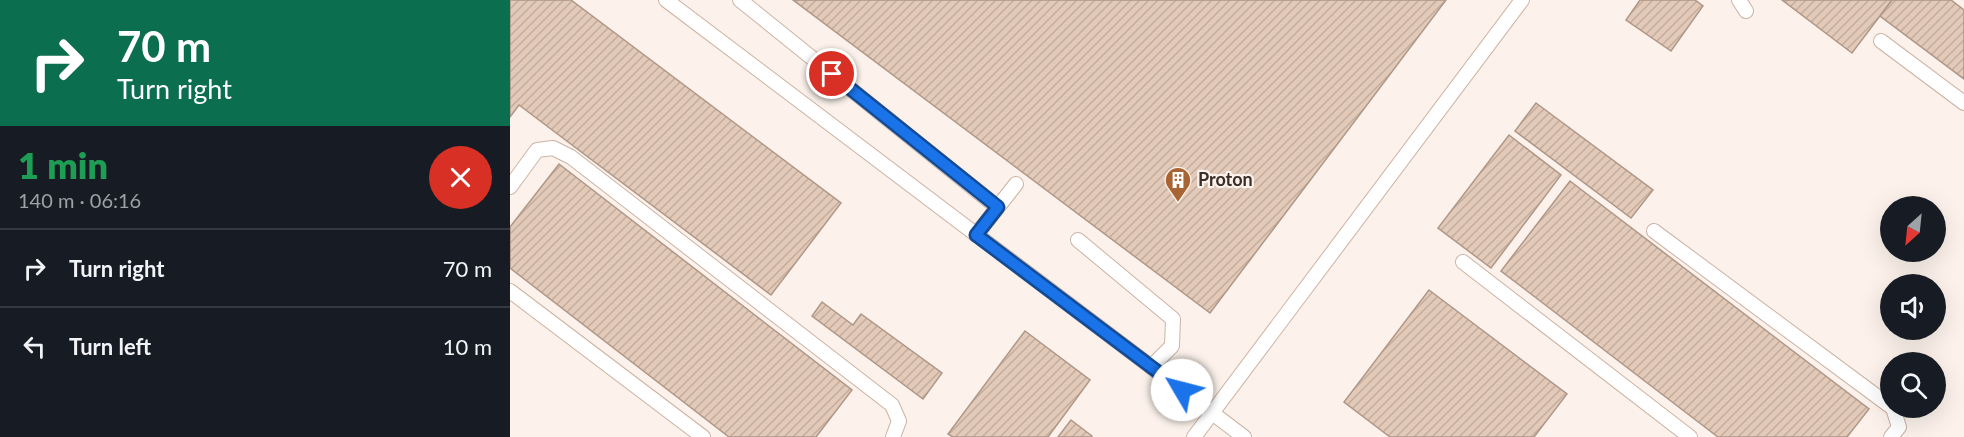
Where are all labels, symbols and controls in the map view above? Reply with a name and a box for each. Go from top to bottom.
text: 70 m [117,21,211,71]
icon: right [18,24,96,102]
pin [806,48,857,99]
icon: arrive [815,57,848,90]
text: Turn right [117,72,232,105]
text: 1 min [18,143,108,187]
button: close [429,146,492,209]
building icon: Proton [1163,165,1193,203]
place label: Proton [1198,168,1253,190]
text: 140 m · 06:16 [18,188,141,212]
north arrow [1880,196,1946,262]
map controls [1880,196,1946,418]
icon: right [18,252,51,285]
text: Turn right [69,255,164,282]
text: 70 m [443,255,492,282]
button: sound [1880,274,1946,340]
icon: left [18,330,51,363]
text: Turn left [69,333,151,360]
text: 10 m [443,333,492,360]
button: search [1880,352,1946,418]
position arrow [1150,358,1214,422]

